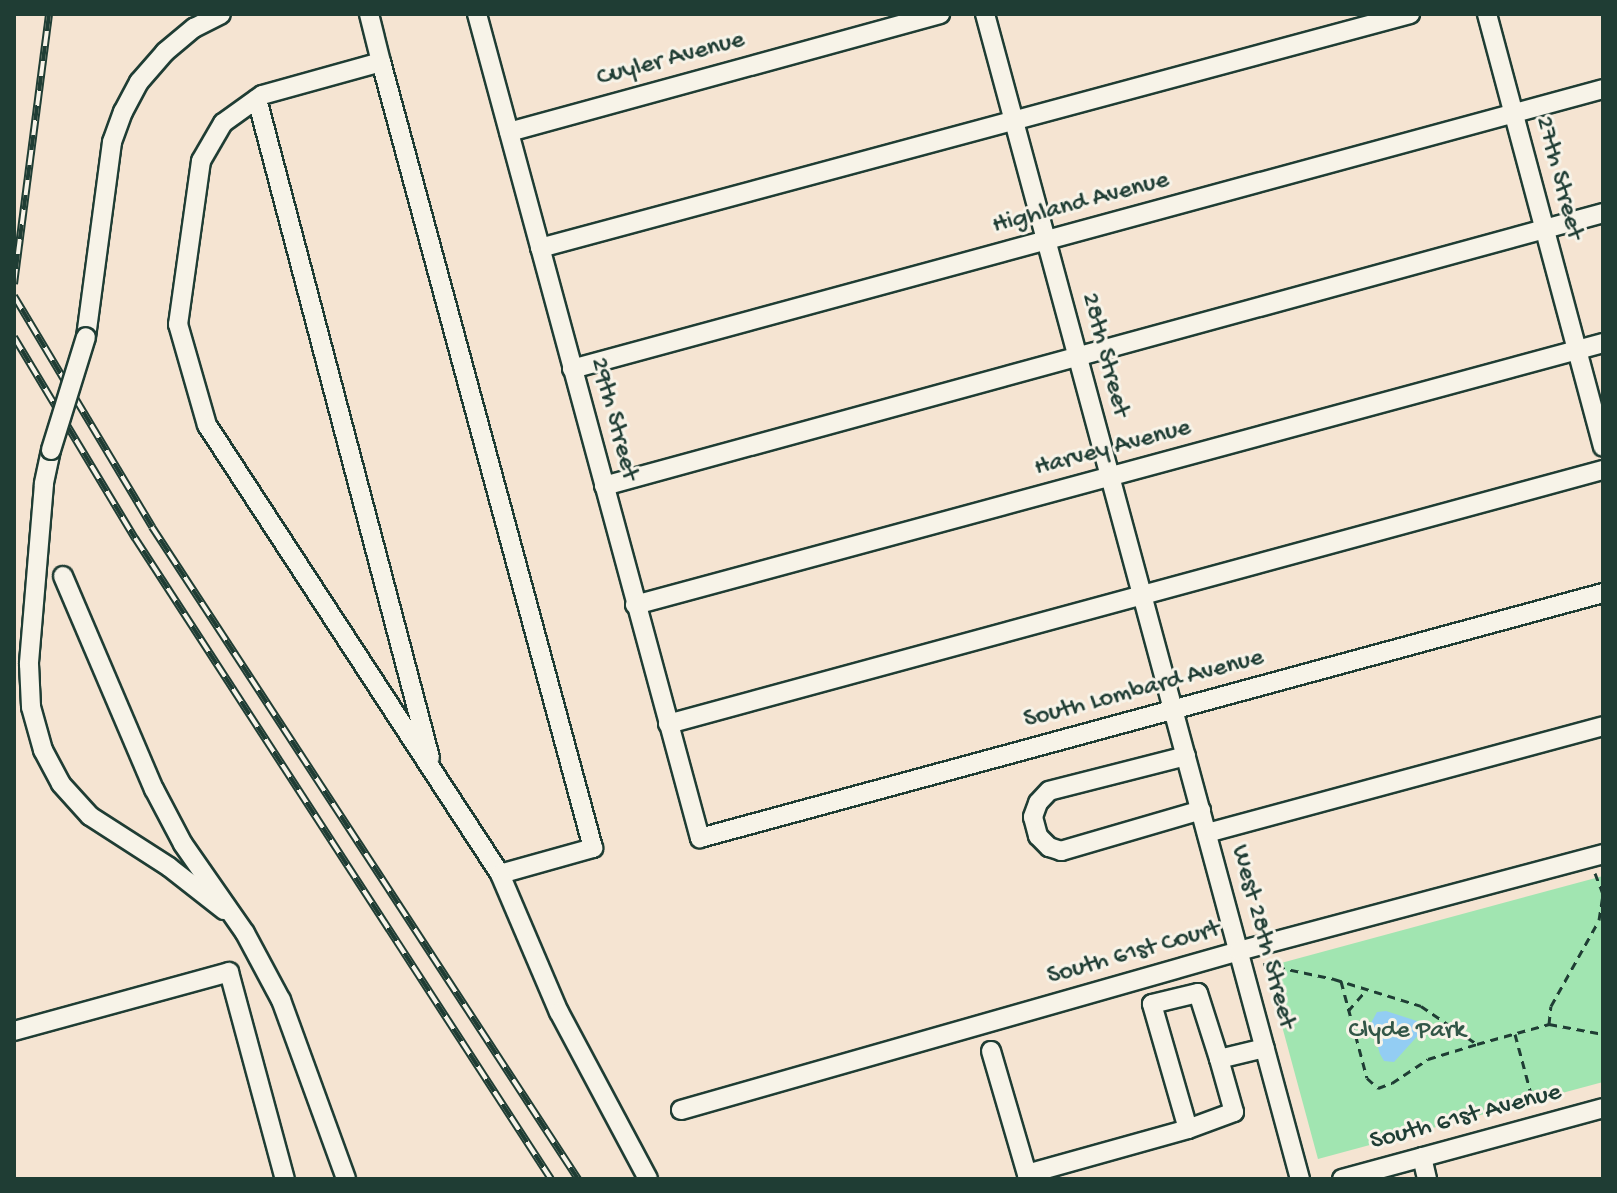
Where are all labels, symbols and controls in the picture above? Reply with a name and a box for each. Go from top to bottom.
street label: Cuyler Avenue [594,25,748,95]
street label: 27th Street [1527,113,1589,243]
street label: Highland Avenue [989,165,1173,243]
street label: 28th Street [1072,290,1136,420]
street label: 29th Street [582,354,644,484]
street label: Harvey Avenue [1031,413,1195,485]
street label: South Lombard Avenue [1021,643,1267,737]
street label: West 28th Street [1222,842,1302,1032]
street label: South 61st Court [1044,914,1224,994]
park label: Clyde Park [1348,1016,1466,1048]
street label: South 61st Avenue [1367,1077,1565,1159]

